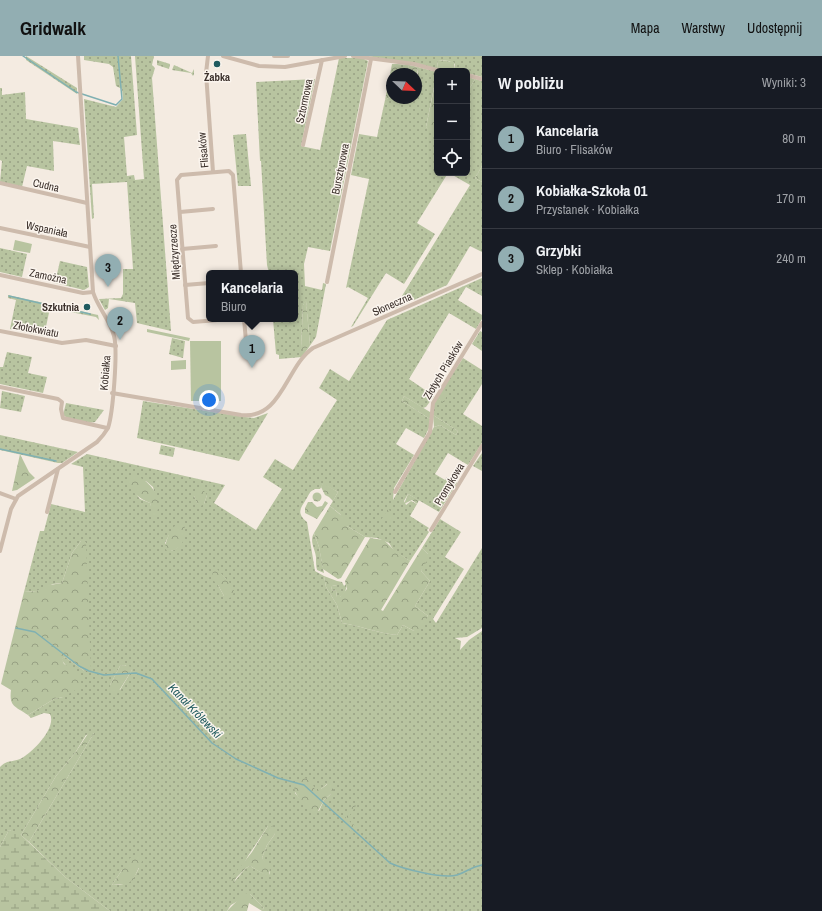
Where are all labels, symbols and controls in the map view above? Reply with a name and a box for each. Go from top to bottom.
text: Gridwalk [20,15,86,41]
text: Mapa [631,19,660,37]
text: Warstwy [682,19,725,37]
text: Udostępnij [747,19,802,37]
marker: Żabka [212,59,222,69]
north arrow [386,68,422,104]
map controls [434,68,470,176]
button: + [434,68,470,104]
place label: Żabka [204,70,230,84]
text: W pobliżu [498,71,564,94]
text: Wyniki: 3 [762,74,806,91]
street label: Sztormowa [292,77,316,125]
button: − [434,104,470,140]
text: Kancelaria [536,120,598,141]
text: 1 [508,130,514,147]
text: 80 m [782,130,806,147]
street label: Flisaków [194,131,212,168]
button: locate [434,140,470,176]
text: Biuro · Flisaków [536,141,612,158]
street label: Bursztynowa [328,142,352,196]
street label: Cudna [31,175,61,195]
text: Kobiałka-Szkoła 01 [536,180,647,201]
text: 2 [508,190,514,207]
text: 170 m [776,190,806,207]
text: Przystanek · Kobiałka [536,201,639,218]
street label: Wspaniała [25,218,69,240]
street label: Międzyrzecze [165,224,183,280]
text: Grzybki [536,240,581,261]
text: 3 [508,250,514,267]
text: 240 m [776,250,806,267]
pin: 3 [95,254,121,287]
text: Sklep · Kobiałka [536,261,613,278]
street label: Zamożna [28,265,68,287]
popup [206,270,298,322]
text: Kancelaria [221,277,283,298]
street label: Słoneczna [370,289,414,319]
text: Biuro [221,298,246,315]
place label: Szkutnia [42,300,79,314]
marker: Szkutnia [82,302,92,312]
pin: 2 [107,307,133,340]
street label: Złotokwiatu [12,318,60,340]
pin: 1 [239,335,265,368]
street label: Złotych Piasków [420,338,466,402]
street label: Kobiałka [96,355,114,391]
your location [199,390,219,410]
street label: Promykowa [431,460,467,508]
water label: Kanał Królewski [165,680,225,742]

